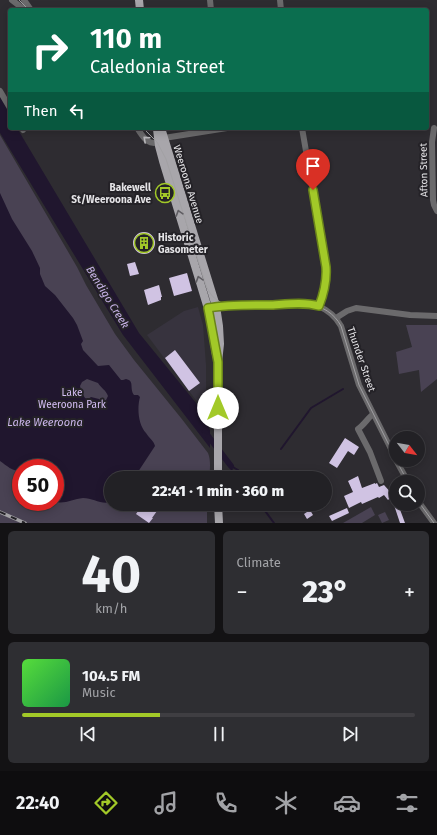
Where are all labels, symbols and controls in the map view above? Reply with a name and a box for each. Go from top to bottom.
text: 110 m [90,22,162,55]
icon: right [24,24,76,76]
text: Caledonia Street [90,56,225,78]
icon: left [66,100,88,122]
text: Then [24,102,58,120]
one-way arrow [143,136,151,143]
street label: Afton Street [418,142,430,197]
street label: Weeroona Avenue [170,144,206,225]
pin [296,149,330,190]
icon: arrive [302,155,324,177]
place label: Bakewell St/Weeroona Ave [71,182,151,206]
bus stop icon: Bakewell St/Weeroona Ave [154,182,176,204]
one-way arrow [175,209,184,216]
building icon: Historic Gasometer [133,232,155,254]
place label: Historic Gasometer [158,232,209,256]
water label: Bendigo Creek [83,264,132,331]
one-way arrow [196,276,204,283]
street label: Thunder Street [344,325,378,394]
park label: Lake Weeroona Park [38,387,107,411]
position arrow [197,387,239,429]
water label: Lake Weeroona [7,416,83,429]
north arrow [389,431,425,467]
map controls [389,431,425,511]
speed limit sign: 50 [12,459,64,511]
button: search [389,475,425,511]
text: 22:41 · 1 min · 360 m [152,482,284,500]
text: 40 [81,543,141,606]
text: Climate [237,555,281,570]
text: 23° [302,574,349,610]
text: − [237,579,248,606]
text: + [404,579,415,606]
text: km/h [95,601,127,616]
text: 104.5 FM [82,667,140,685]
text: Music [82,685,116,700]
icon: previous [77,723,99,745]
icon: pause [208,723,230,745]
icon: next [339,723,361,745]
icon: directions [92,789,120,817]
icon: music [152,789,180,817]
icon: phone [212,789,240,817]
icon: climate [272,789,300,817]
icon: car [333,789,361,817]
icon: filters [393,789,421,817]
text: 22:40 [16,792,60,814]

